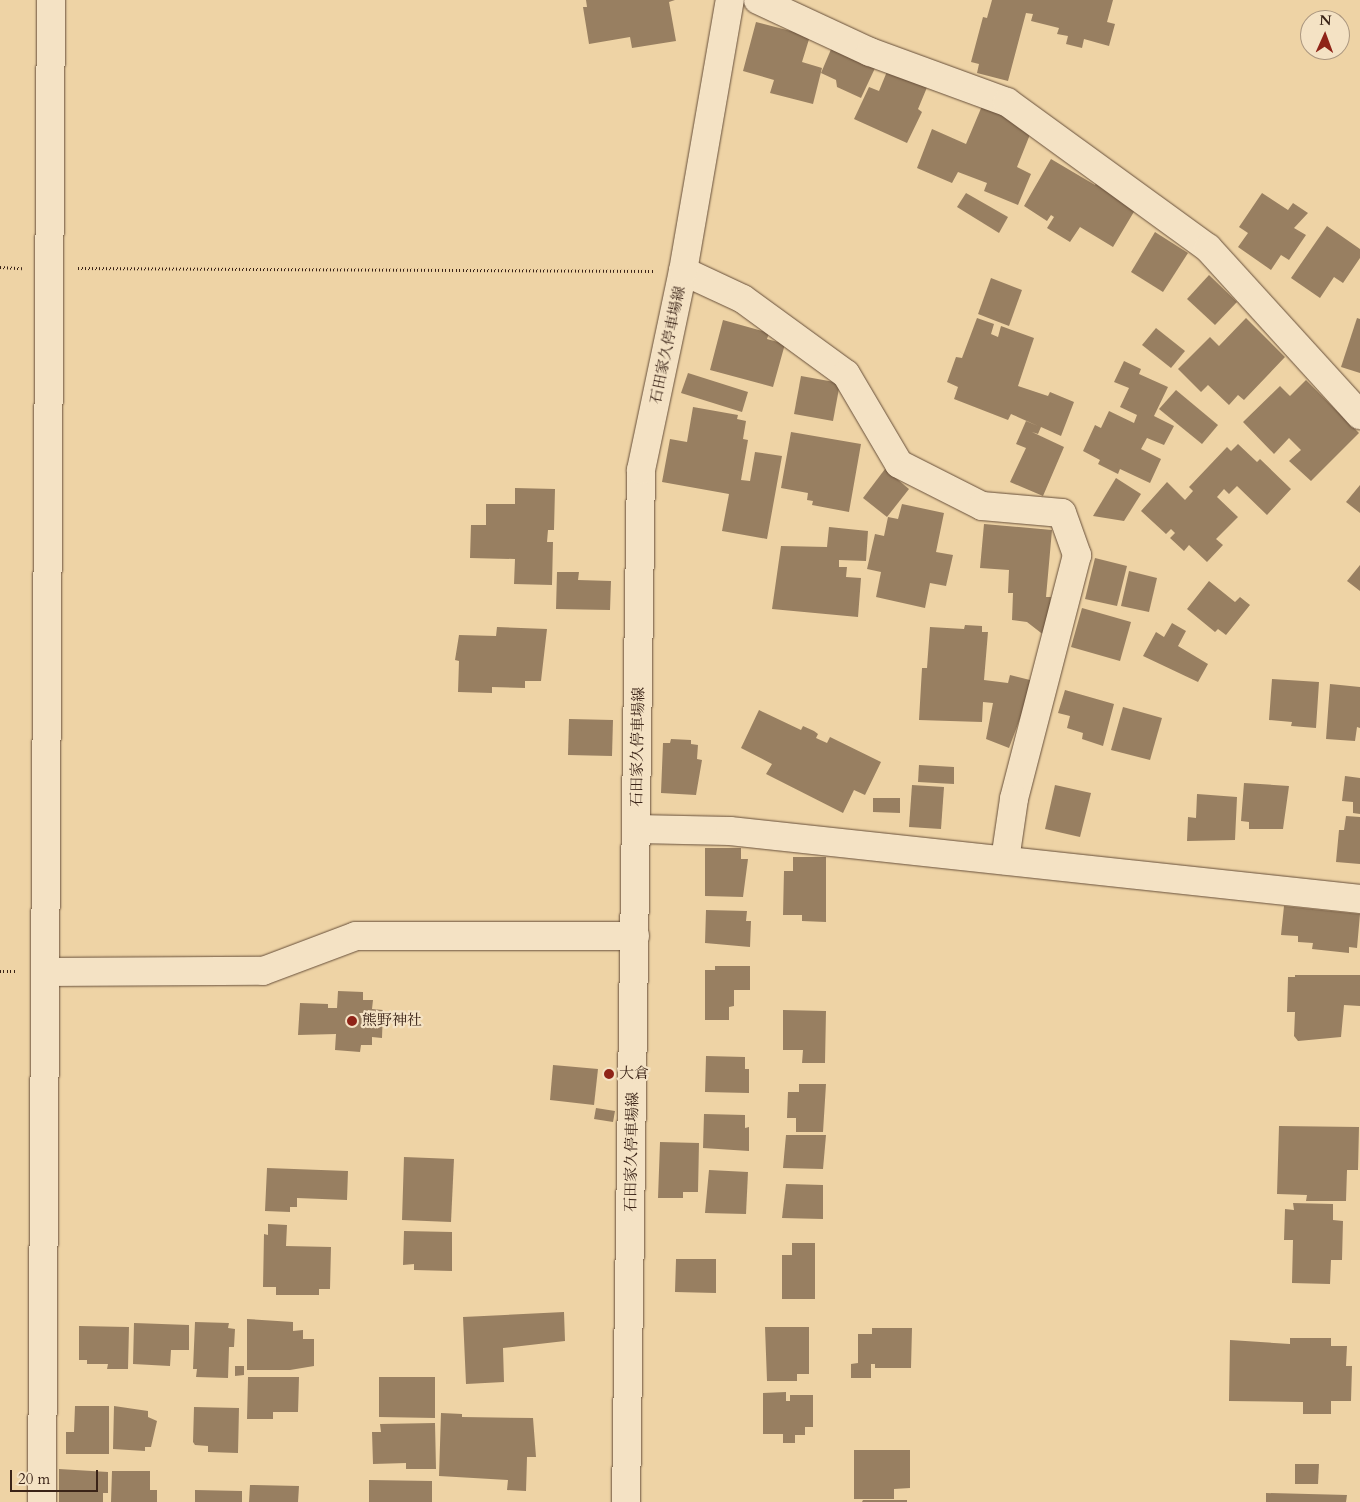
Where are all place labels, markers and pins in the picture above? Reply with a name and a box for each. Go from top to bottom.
place label: 熊野神社 [362,1012,422,1030]
marker: 熊野神社 [346,1015,358,1027]
place label: 大倉 [619,1065,649,1083]
marker: 大倉 [603,1068,615,1080]

